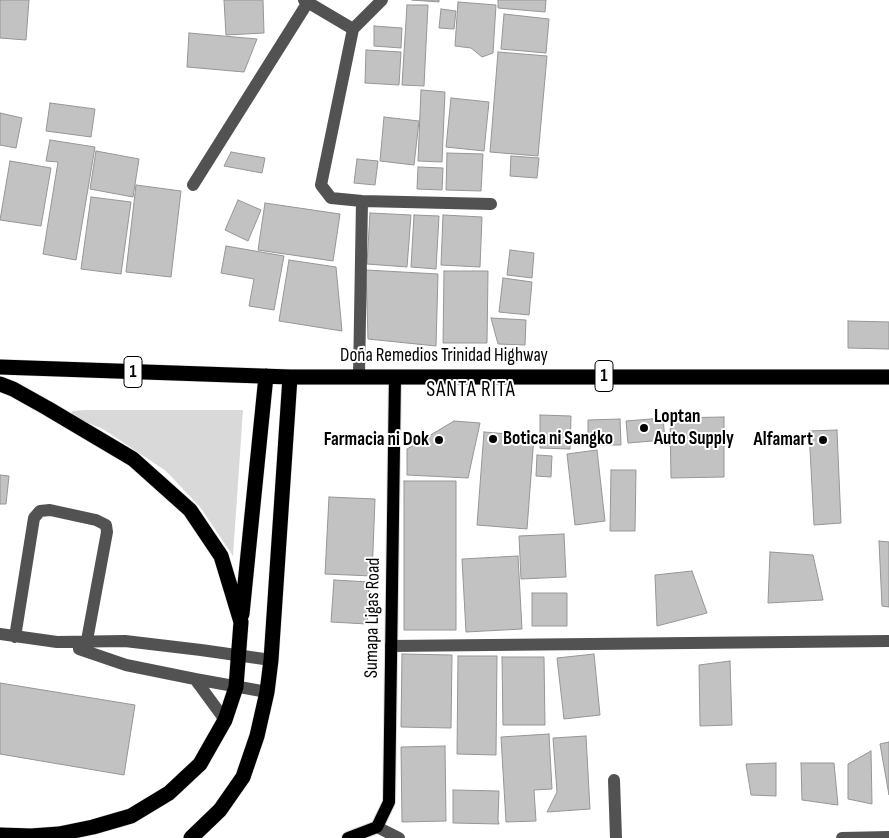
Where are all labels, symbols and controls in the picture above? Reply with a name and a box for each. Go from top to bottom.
street label: Doña Remedios Trinidad Highway [340,345,548,367]
road number: 1 [124,357,142,388]
road number: 1 [595,361,613,392]
district label: SANTA RITA [425,378,517,404]
place label: Loptan Auto Supply [654,406,734,450]
marker: Loptan Auto Supply [638,422,650,434]
place label: Botica ni Sangko [503,428,613,450]
place label: Farmacia ni Dok [324,429,429,451]
place label: Alfamart [754,429,813,451]
marker: Botica ni Sangko [487,433,499,445]
marker: Farmacia ni Dok [433,434,445,446]
marker: Alfamart [817,434,829,446]
street label: Sumapa Ligas Road [361,558,385,678]

